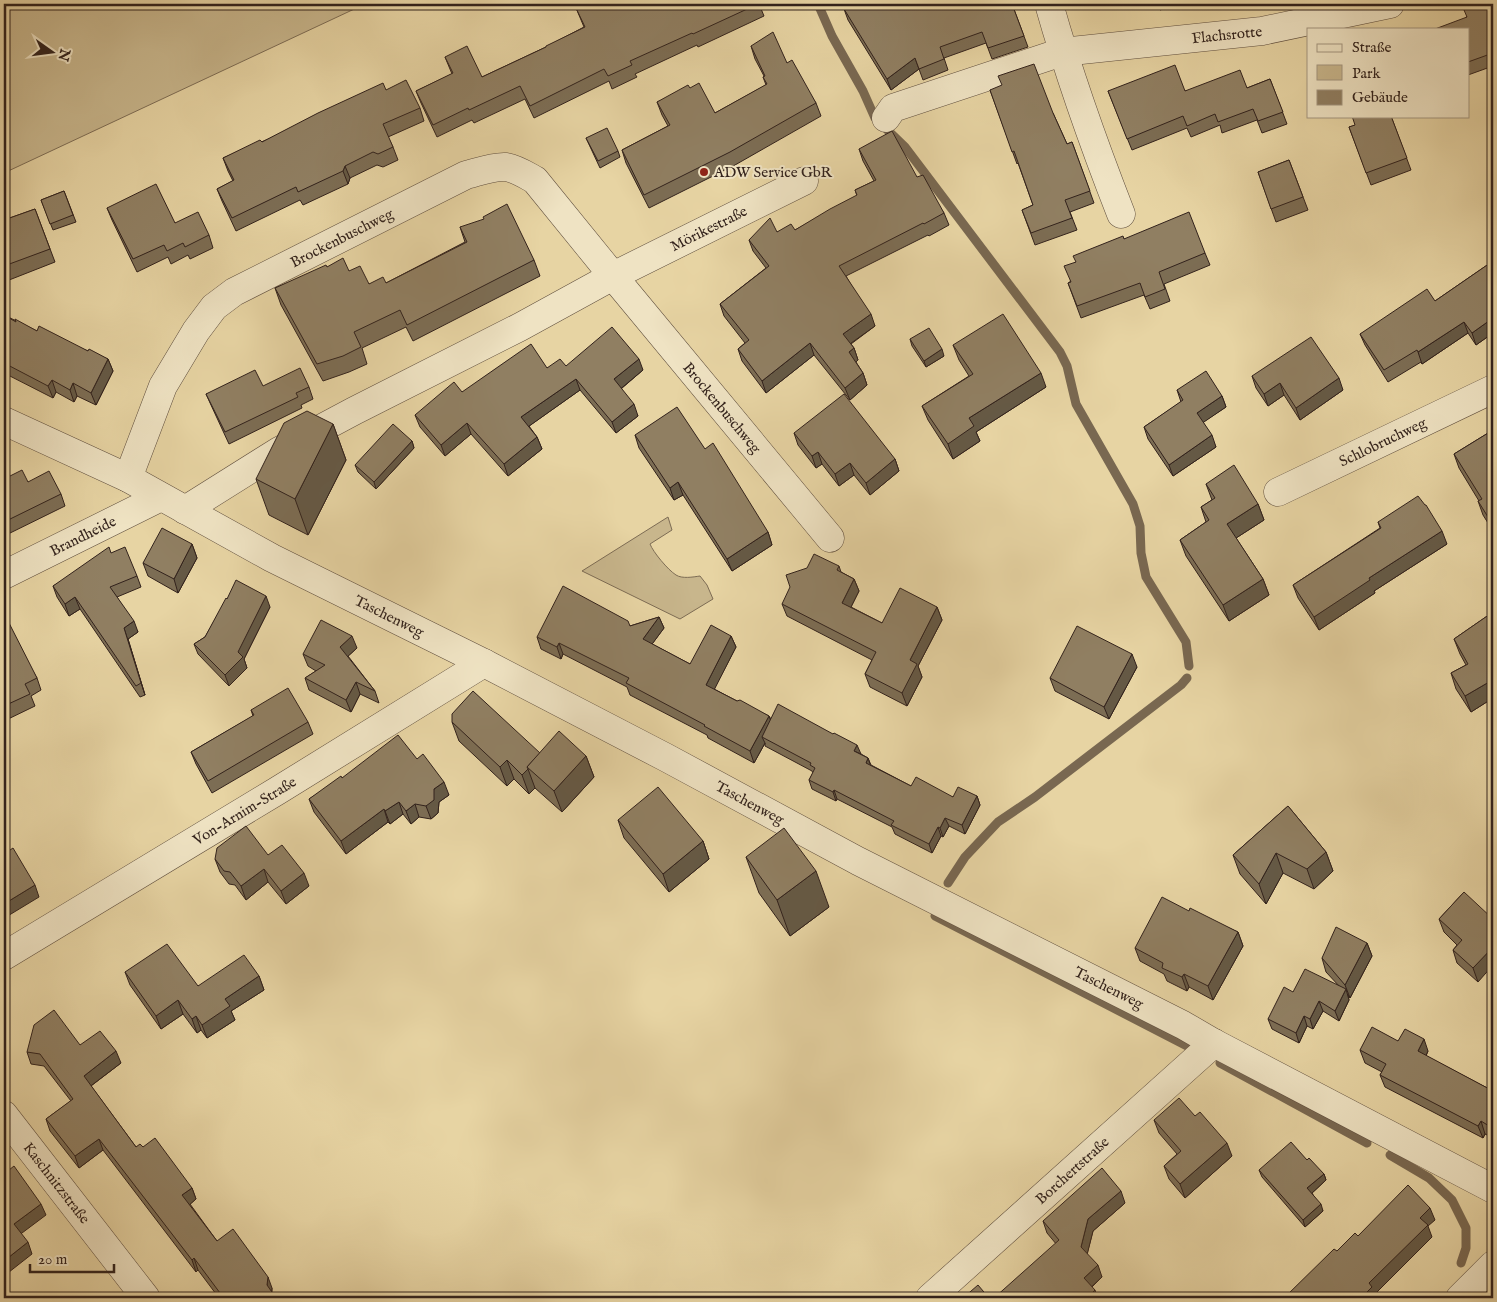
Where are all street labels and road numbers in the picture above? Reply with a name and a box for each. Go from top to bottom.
street label: Flachsrotte [1191,22,1263,48]
street label: Mörikestraße [667,201,750,255]
street label: Brockenbuschweg [287,203,397,272]
street label: Brockenbuschweg [679,358,766,458]
street label: Schlobruchweg [1336,413,1430,471]
street label: Brandheide [47,511,119,560]
street label: Taschenweg [351,591,428,642]
street label: Von-Arnim-Straße [188,772,300,850]
street label: Taschenweg [712,776,788,829]
street label: Taschenweg [1071,962,1148,1013]
street label: Borchertstraße [1031,1132,1113,1208]
street label: Kaschnitzstraße [19,1138,94,1228]

